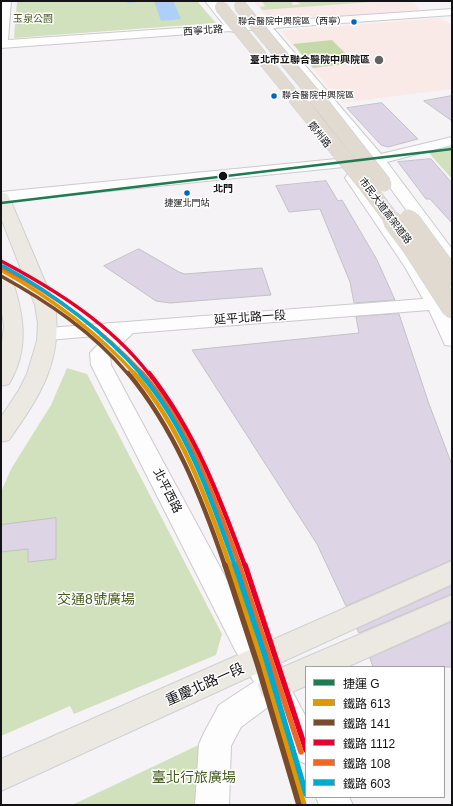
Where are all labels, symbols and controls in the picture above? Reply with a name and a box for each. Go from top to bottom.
park label: 玉泉公園 [13,13,53,25]
place label: 聯合醫院中興院區（西寧） [238,17,346,27]
marker: 聯合醫院中興院區（西寧） [349,17,359,27]
street label: 西寧北路 [183,24,223,38]
place label: 臺北市立聯合醫院中興院區 [250,54,370,66]
marker: 臺北市立聯合醫院中興院區 [373,54,385,66]
marker: 聯合醫院中興院區 [269,91,279,101]
place label: 聯合醫院中興院區 [282,91,354,101]
street label: 鄭州路 [305,120,333,150]
marker: 北門 [217,170,229,182]
street label: 市民大道高架道路 [356,175,414,247]
place label: 北門 [213,183,233,195]
marker: 捷運北門站 [182,188,192,198]
place label: 捷運北門站 [165,199,209,209]
street label: 延平北路一段 [214,308,286,328]
street label: 北平西路 [150,466,184,516]
park label: 交通8號廣場 [57,592,135,608]
street label: 重慶北路一段 [163,660,247,710]
legend [305,666,445,798]
text: 捷運 G [343,677,380,691]
text: 鐵路 613 [343,697,390,711]
text: 鐵路 141 [343,717,390,731]
text: 鐵路 1112 [343,737,395,751]
text: 鐵路 108 [343,757,390,771]
park label: 臺北行旅廣場 [152,770,236,786]
text: 鐵路 603 [343,777,390,791]

